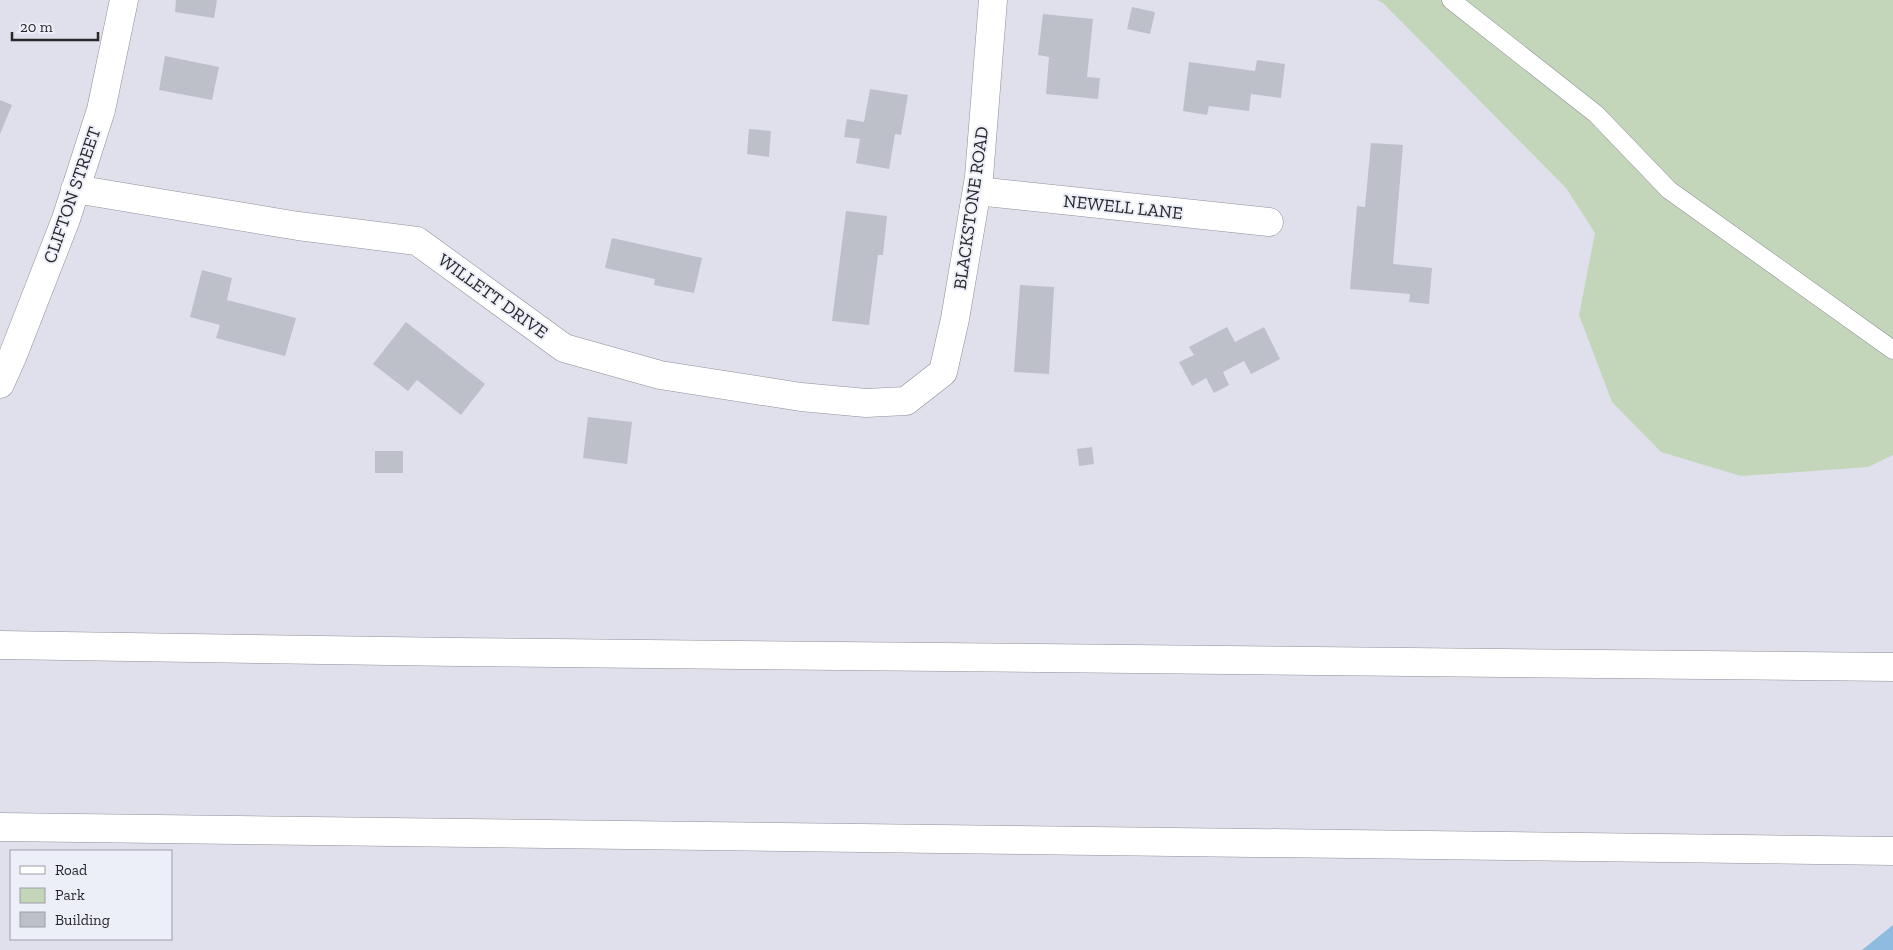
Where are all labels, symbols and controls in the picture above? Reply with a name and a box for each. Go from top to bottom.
scale bar [12,10,99,42]
text: 20 m [20,18,53,36]
street label: CLIFTON STREET [38,124,106,266]
street label: BLACKSTONE ROAD [949,125,993,291]
street label: NEWELL LANE [1062,190,1184,224]
street label: WILLETT DRIVE [434,249,552,343]
legend [10,850,172,940]
text: Road [55,861,88,879]
text: Park [55,886,85,904]
text: Building [55,911,110,929]

